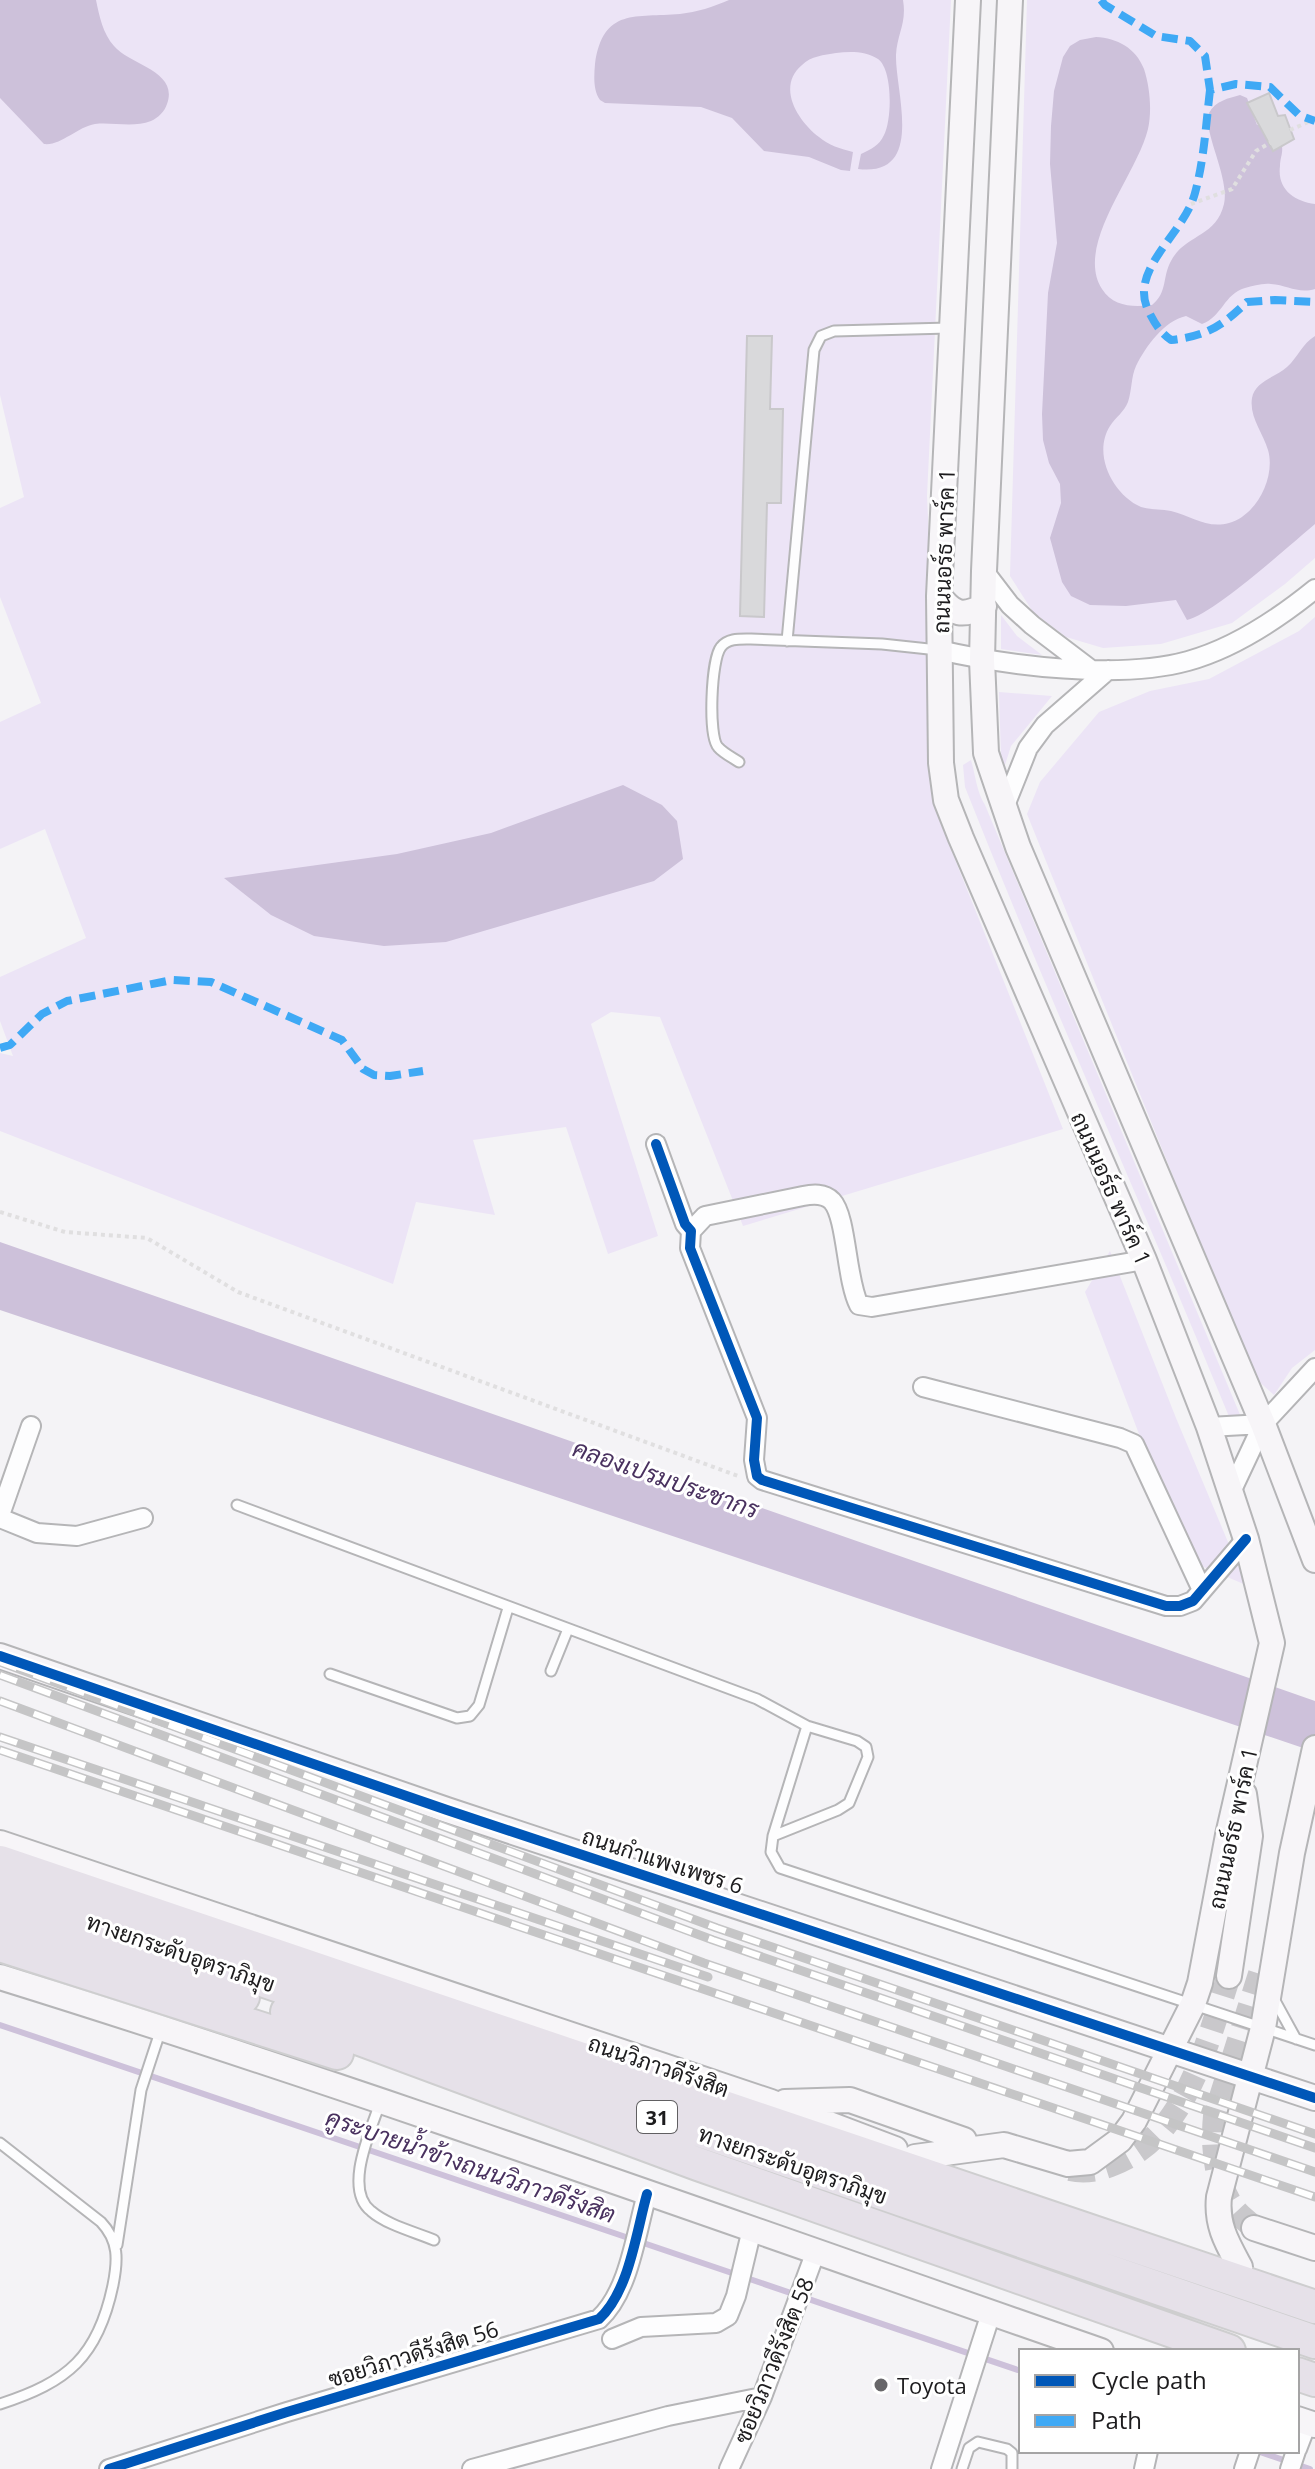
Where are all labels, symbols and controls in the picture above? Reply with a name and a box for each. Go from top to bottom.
street label: ถนนนอร์ธ พาร์ค 1 [925,468,961,634]
street label: ถนนนอร์ธ พาร์ค 1 [1065,1107,1159,1269]
water label: คลองเปรมประชากร [569,1431,765,1526]
street label: ถนนนอร์ธ พาร์ค 1 [1200,1744,1264,1912]
street label: ถนนกำแพงเพชร 6 [579,1820,747,1900]
street label: ทางยกระดับอุตราภิมุข [82,1906,279,2000]
street label: ถนนวิภาวดีรังสิต [584,2027,734,2103]
water label: คูระบายน้ำข้างถนนวิภาวดีรังสิต [321,2098,621,2232]
road number: 31 [637,2101,677,2133]
street label: ทางยกระดับอุตราภิมุข [694,2118,891,2212]
street label: ซอยวิภาวดีรังสิต 58 [726,2273,820,2447]
street label: ซอยวิภาวดีรังสิต 56 [324,2313,502,2393]
legend [1019,2349,1299,2453]
text: Cycle path [1091,2363,1207,2396]
place label: Toyota [897,2370,967,2400]
marker: Toyota [872,2376,890,2394]
text: Path [1091,2403,1142,2436]

